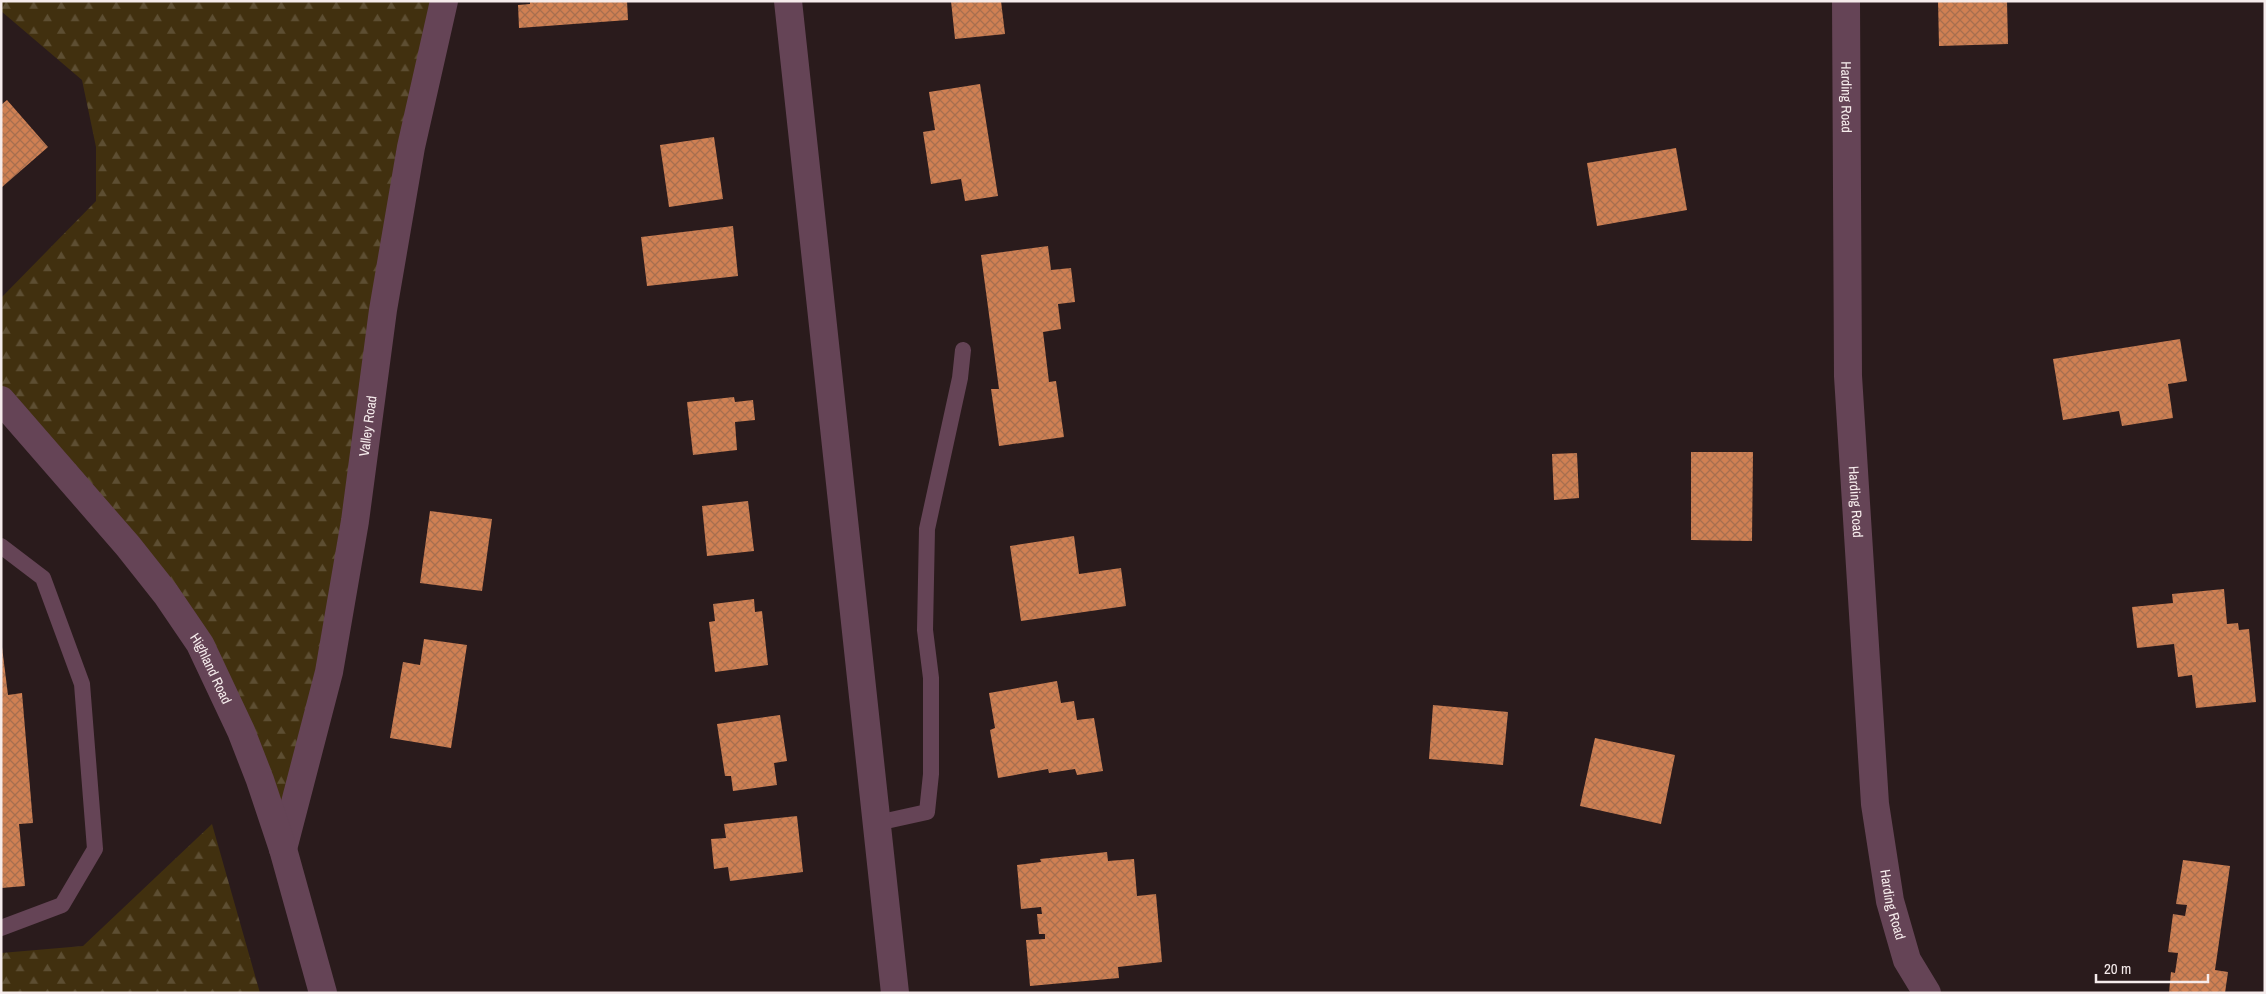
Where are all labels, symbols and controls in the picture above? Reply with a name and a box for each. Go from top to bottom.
street label: Harding Road [1837,61,1856,133]
street label: Valley Road [355,394,381,457]
street label: Harding Road [1845,465,1867,538]
street label: Highland Road [186,629,236,707]
street label: Harding Road [1876,868,1910,942]
scale bar [2096,952,2208,984]
text: 20 m [2104,958,2131,979]

